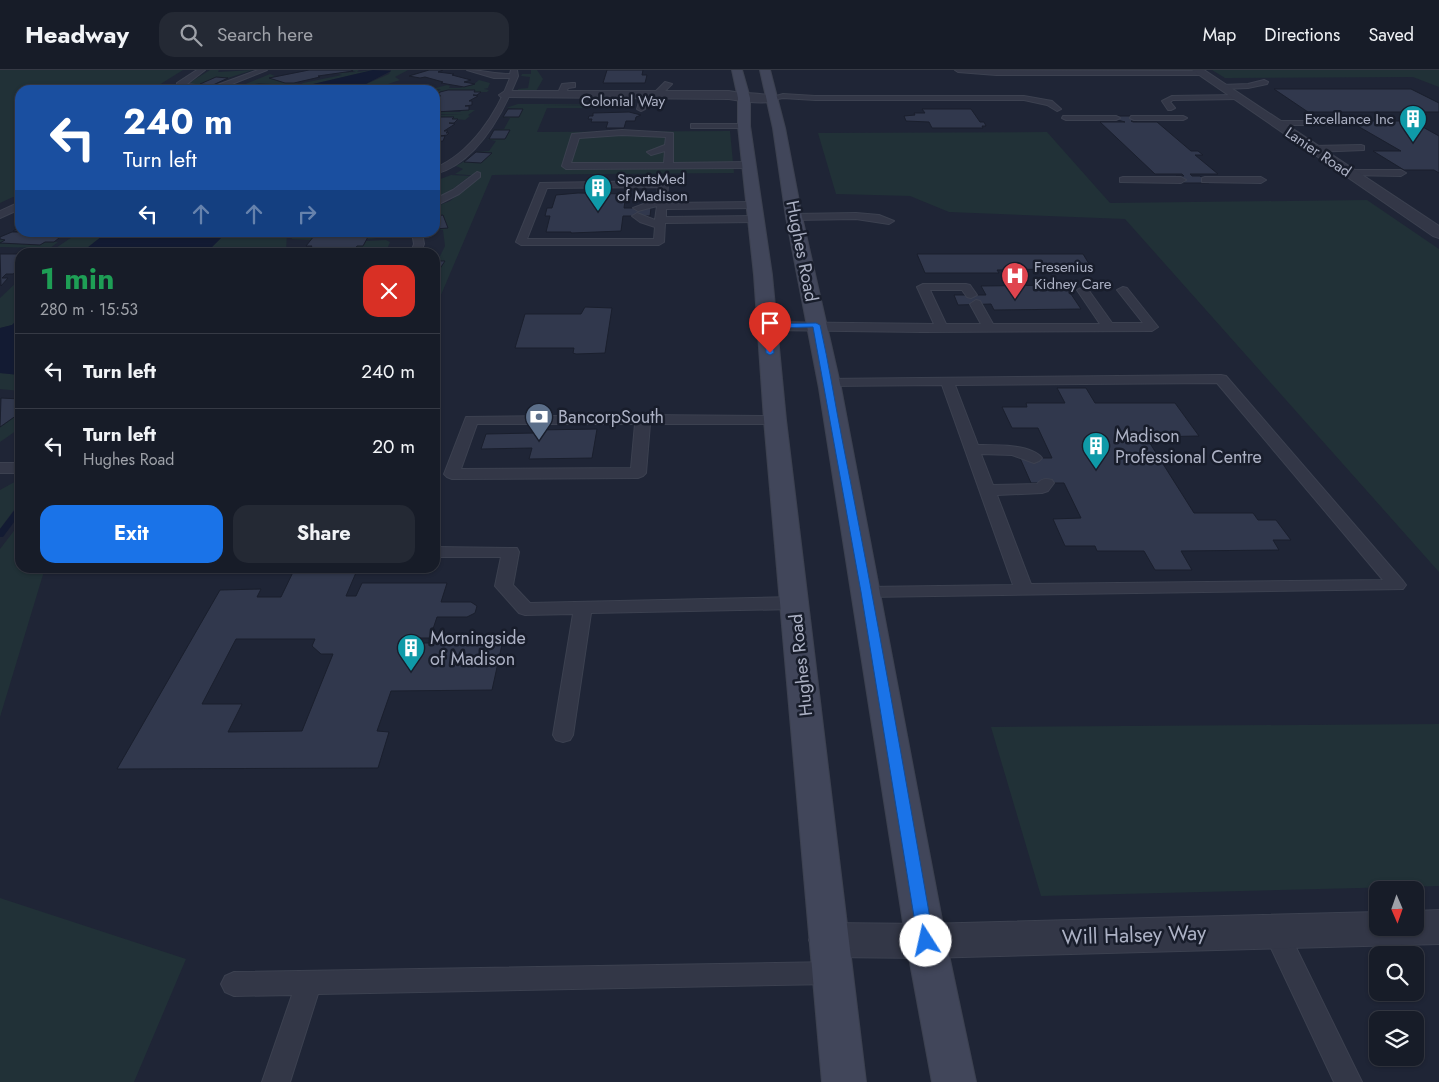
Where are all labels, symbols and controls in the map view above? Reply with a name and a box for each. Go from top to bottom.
search box [159,12,509,57]
text: Headway [25,17,129,52]
icon: search [177,21,205,49]
text: Search here [217,21,313,48]
text: Map [1203,22,1236,48]
text: Directions [1264,22,1340,48]
text: Saved [1368,22,1414,48]
street label: Colonial Way [581,90,665,112]
text: 240 m [123,97,233,147]
building icon: Excellance Inc [1398,104,1428,143]
icon: left [40,105,105,170]
place label: Excellance Inc [1305,108,1394,130]
street label: Lanier Road [1281,122,1355,182]
text: Turn left [123,143,197,175]
place label: SportsMed of Madison [617,168,688,207]
building icon: SportsMed of Madison [583,173,613,212]
street label: Hughes Road [779,198,825,304]
icon: left [134,200,162,228]
icon: ahead [187,200,215,228]
icon: ahead [240,200,268,228]
icon: right [293,200,321,228]
place label: Fresenius Kidney Care [1034,256,1112,295]
text: 1 min [40,257,114,300]
hospital icon: Fresenius Kidney Care [1000,261,1030,300]
button: close [363,265,415,317]
text: 280 m · 15:53 [40,298,138,321]
pin [749,302,791,353]
icon: arrive [756,309,784,337]
icon: left [40,357,68,385]
text: Turn left [83,358,156,385]
text: 240 m [361,358,415,385]
bank icon: BancorpSouth [524,402,554,441]
place label: BancorpSouth [558,404,664,430]
text: Turn left [83,421,156,448]
place label: Madison Professional Centre [1115,423,1262,470]
building icon: Madison Professional Centre [1081,431,1111,470]
icon: left [40,432,68,460]
text: 20 m [372,433,415,460]
text: Hughes Road [83,448,174,471]
button: Exit [40,505,223,563]
button: Share [233,505,415,563]
street label: Hughes Road [783,613,819,717]
place label: Morningside of Madison [430,625,526,672]
building icon: Morningside of Madison [396,633,426,672]
north arrow [1369,881,1424,936]
map controls [1369,881,1424,1066]
position arrow [899,914,951,966]
street label: Will Halsey Way [1061,917,1208,953]
button: search [1369,946,1424,1001]
button: layers [1369,1011,1424,1066]

